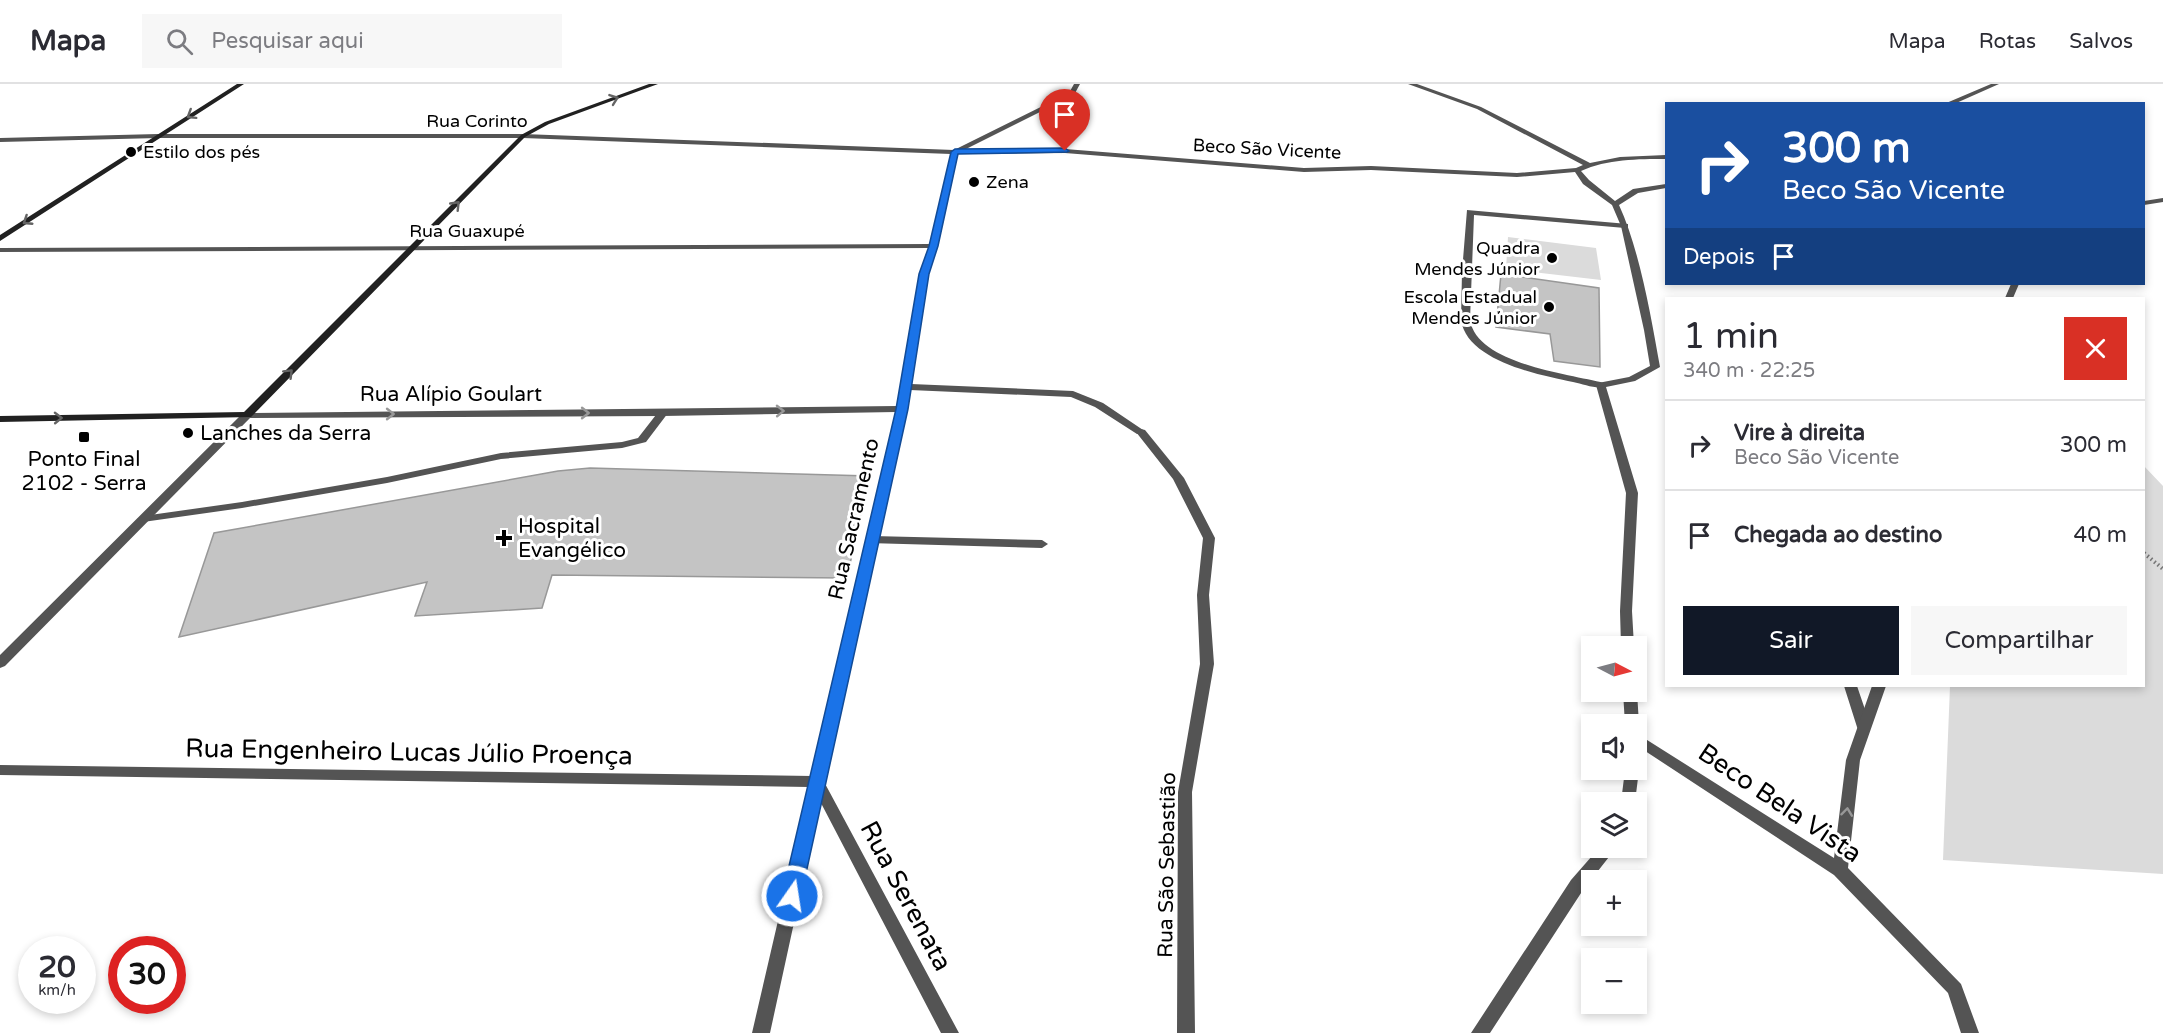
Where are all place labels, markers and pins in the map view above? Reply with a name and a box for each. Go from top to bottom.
pin [1039,89,1090,151]
place label: Estilo dos pés [143,141,260,163]
marker: Estilo dos pés [124,145,138,159]
place label: Zena [986,171,1029,193]
marker: Zena [967,175,981,189]
place label: Quadra Mendes Júnior [1414,237,1540,280]
marker: Quadra Mendes Júnior [1545,251,1559,265]
place label: Escola Estadual Mendes Júnior [1403,286,1537,329]
marker: Escola Estadual Mendes Júnior [1542,300,1556,314]
place label: Lanches da Serra [200,421,371,446]
marker: Lanches da Serra [181,426,195,440]
marker: Ponto Final 2102 - Serra [77,430,91,444]
place label: Ponto Final 2102 - Serra [22,447,146,496]
place label: Hospital Evangélico [518,514,626,563]
marker: Hospital Evangélico [495,529,513,547]

